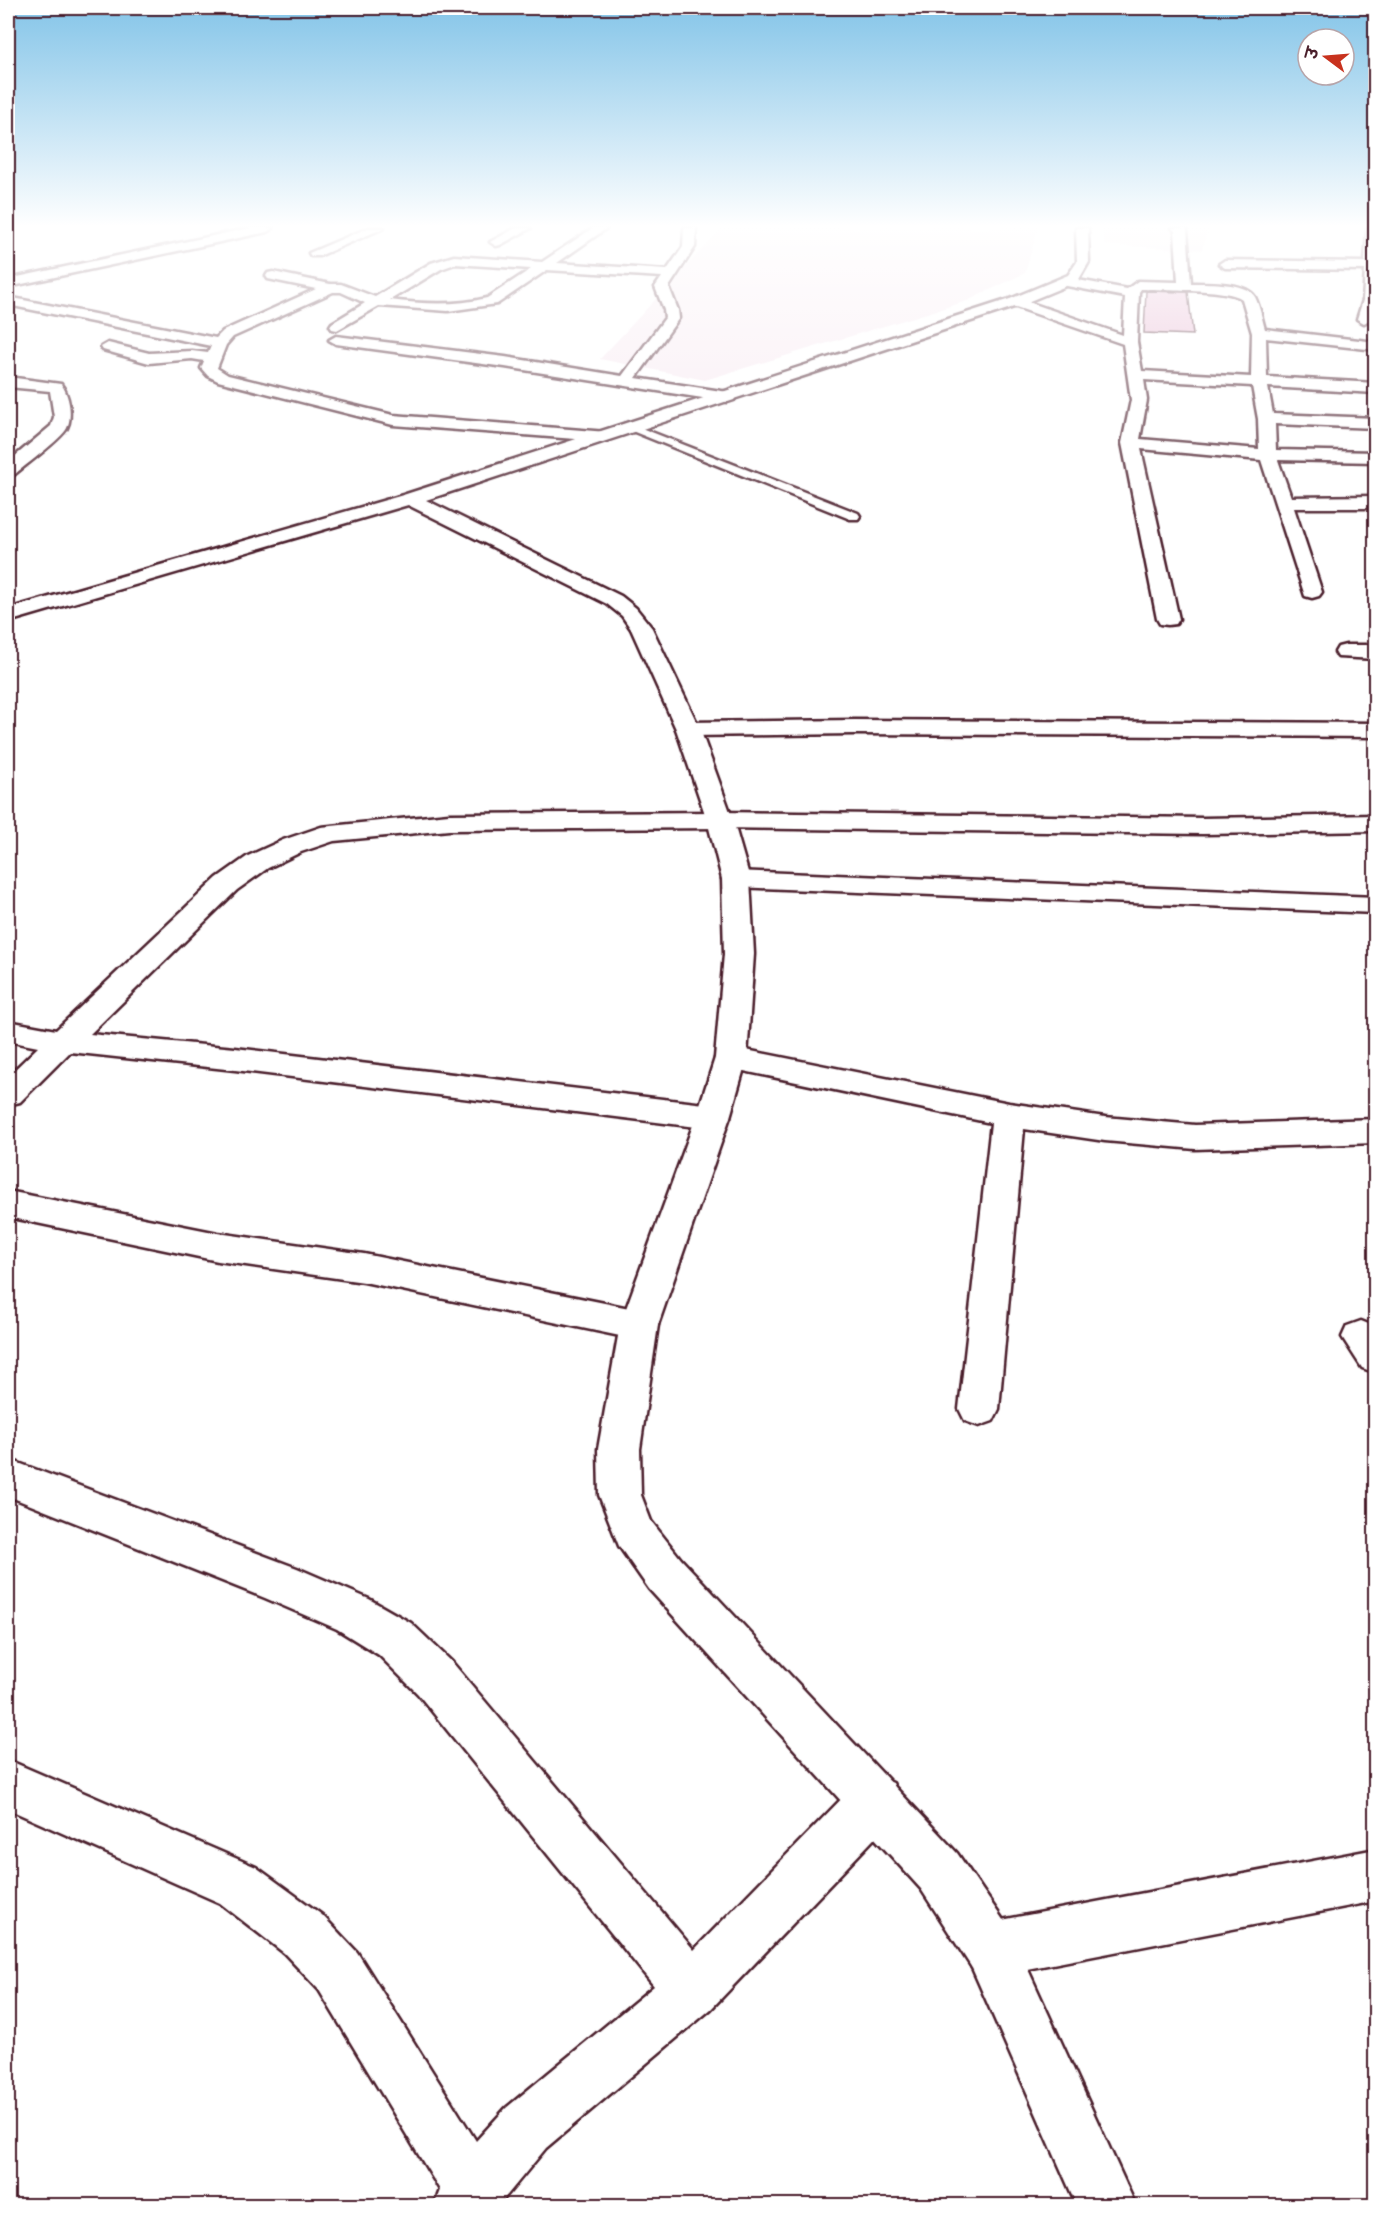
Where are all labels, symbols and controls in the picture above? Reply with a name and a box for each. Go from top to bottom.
north arrow [1296,27,1356,87]
text: उ [1304,45,1326,63]

